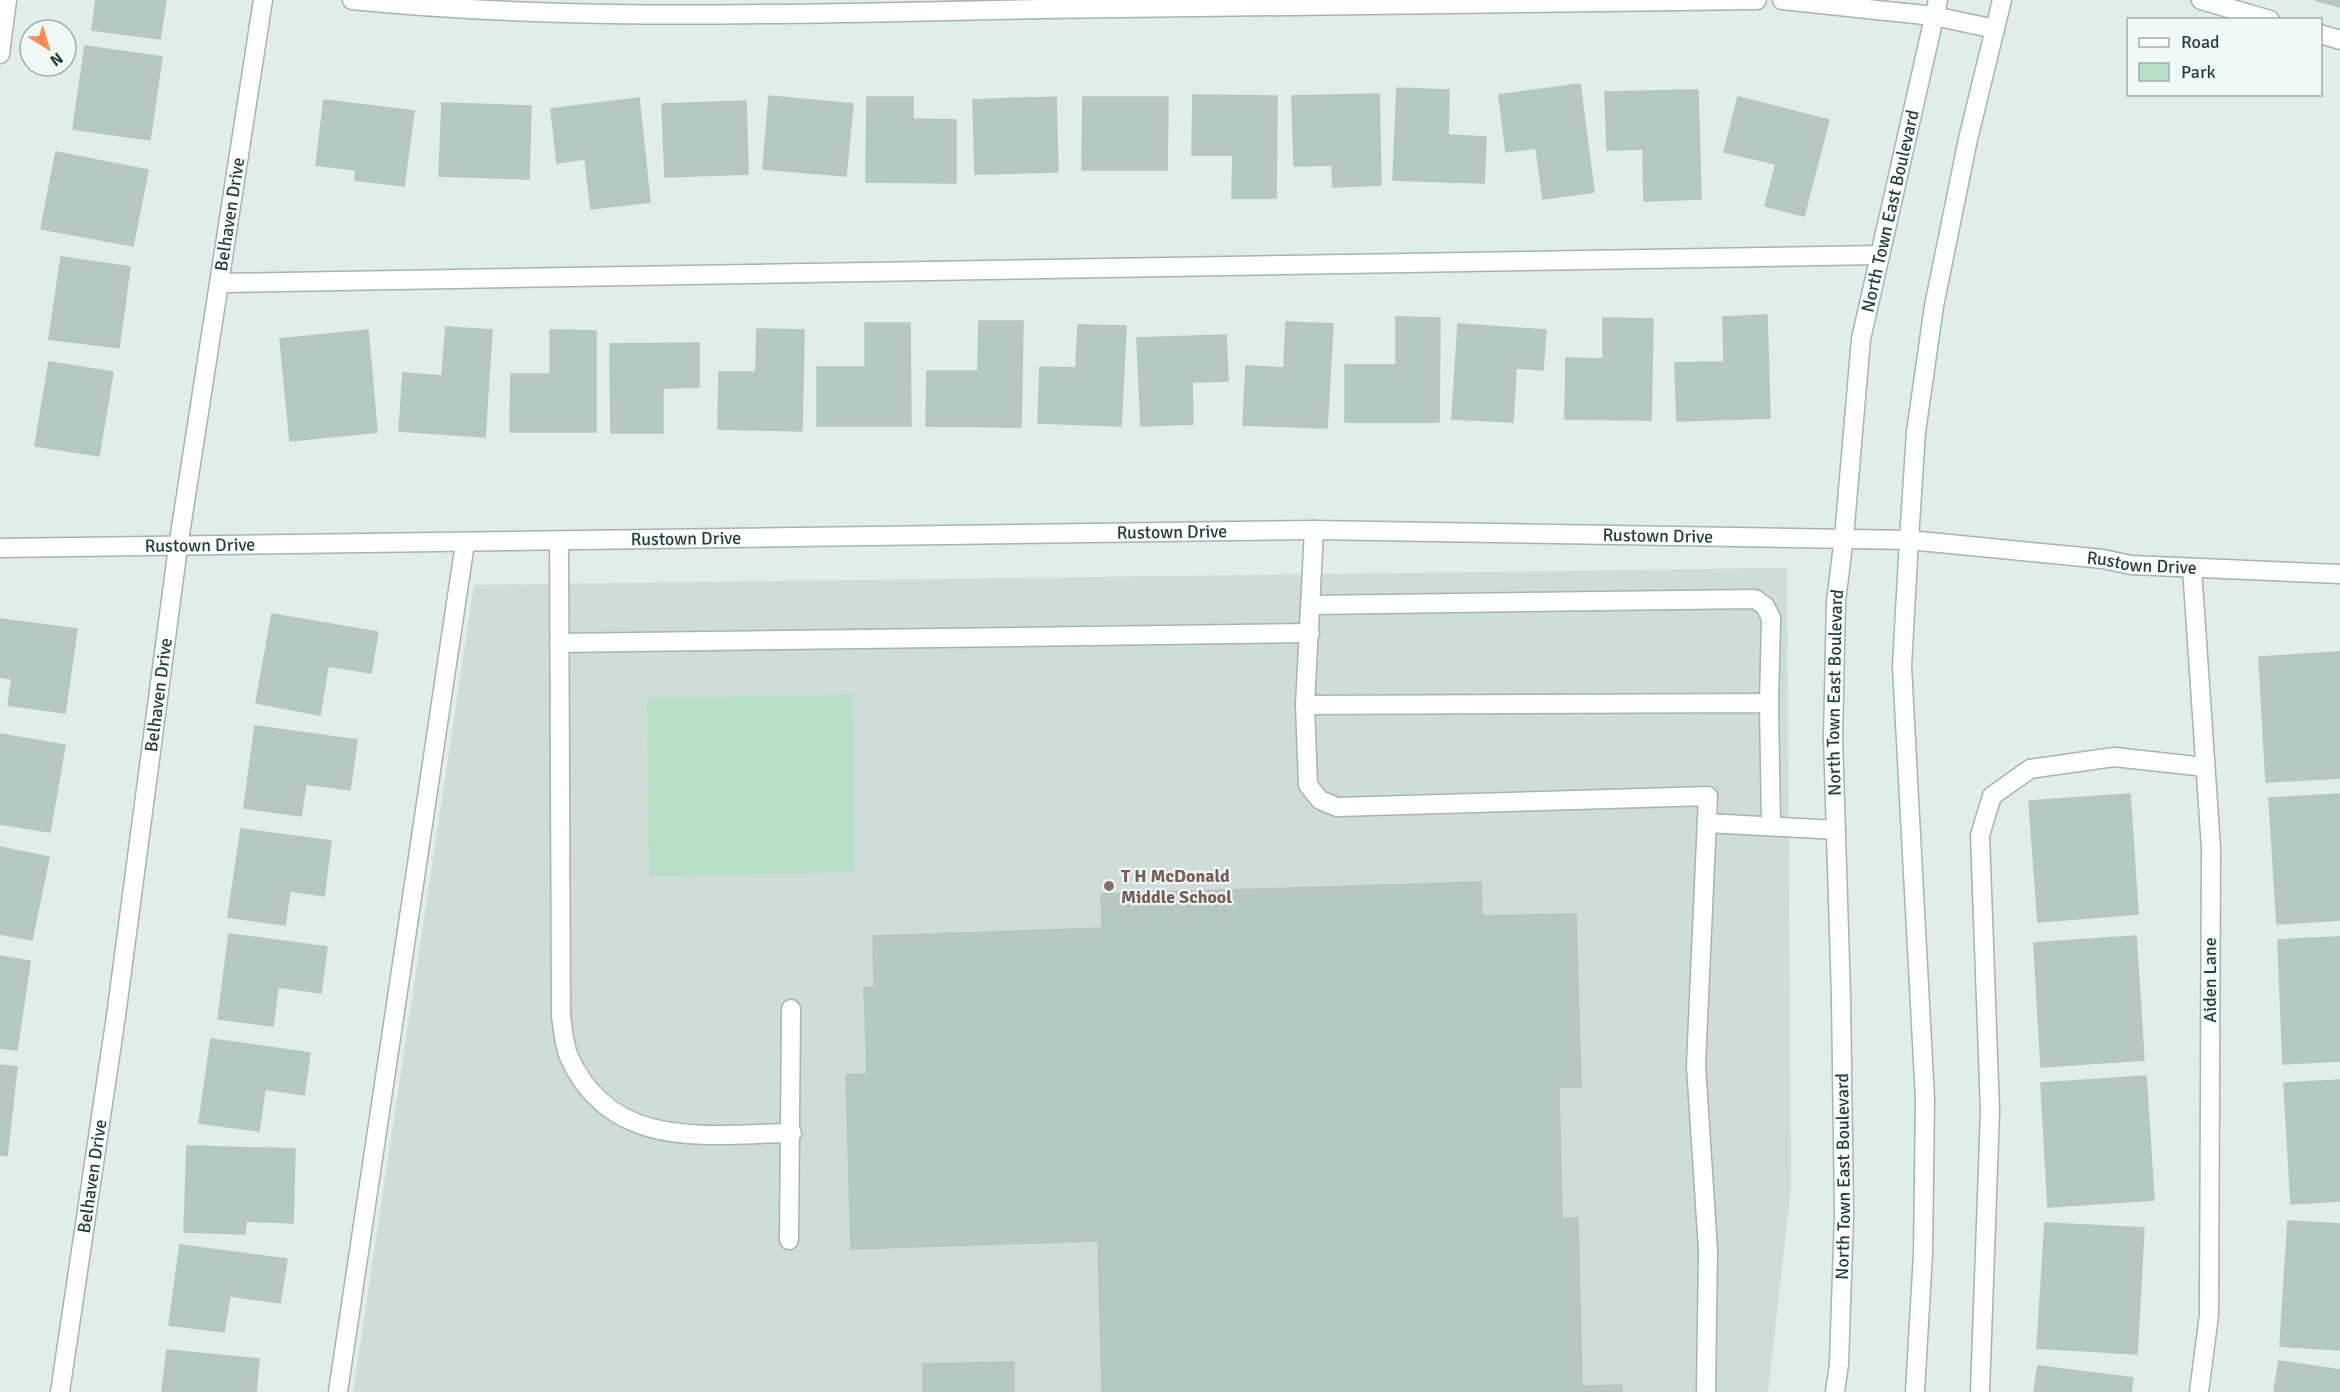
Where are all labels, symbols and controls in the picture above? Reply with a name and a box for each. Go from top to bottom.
north arrow [18,18,78,78]
legend [2127,18,2322,96]
text: Road [2181,31,2220,53]
text: N [46,48,67,71]
text: Park [2181,61,2216,83]
street label: North Town East Boulevard [1856,108,1924,314]
street label: Belhaven Drive [210,156,249,273]
street label: Rustown Drive [1116,520,1227,544]
street label: Rustown Drive [1602,524,1713,548]
street label: Rustown Drive [630,527,741,550]
street label: Rustown Drive [145,534,255,557]
street label: Rustown Drive [2086,546,2197,579]
street label: North Town East Boulevard [1822,588,1848,796]
street label: Belhaven Drive [140,637,177,753]
place label: T H McDonald Middle School [1121,865,1232,908]
marker: T H McDonald Middle School [1102,879,1116,893]
street label: Aiden Lane [2199,937,2221,1023]
street label: North Town East Boulevard [1831,1073,1855,1280]
street label: Belhaven Drive [73,1118,111,1235]

